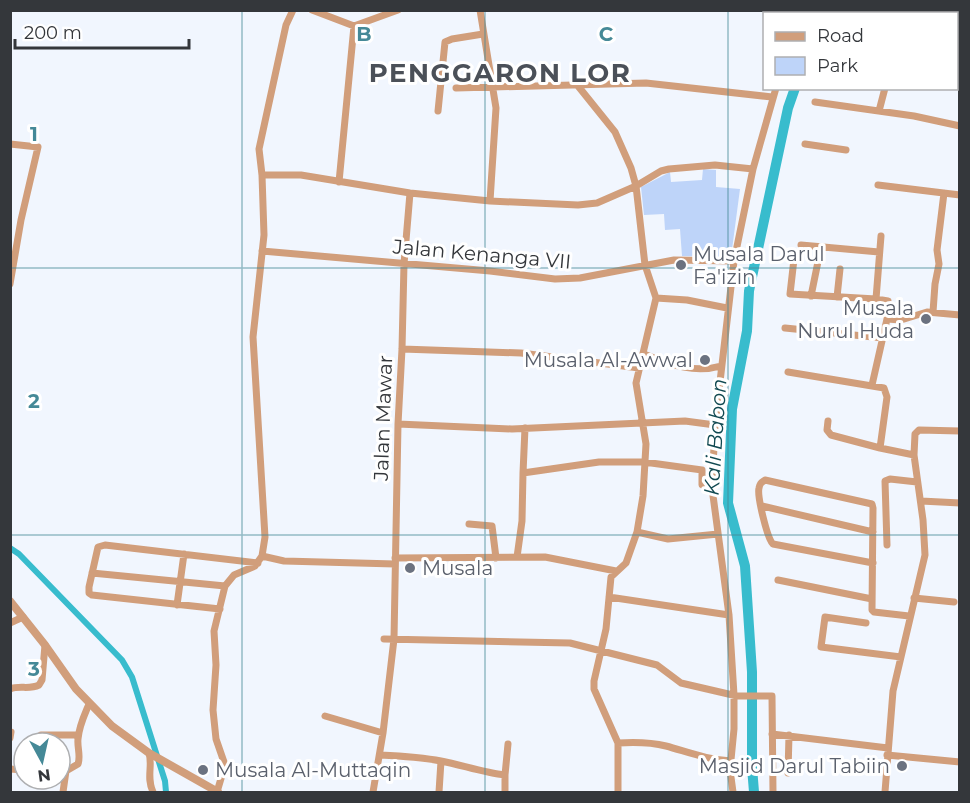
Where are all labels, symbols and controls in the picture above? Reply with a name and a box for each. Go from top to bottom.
scale bar [15,12,189,50]
legend [763,12,958,90]
text: 200 m [24,22,82,44]
text: B [356,22,372,46]
text: C [599,22,614,46]
text: Road [817,25,864,47]
text: Park [817,55,858,77]
district label: PENGGARON LOR [369,57,631,89]
text: 1 [30,122,38,146]
street label: Jalan Kenanga VII [391,234,572,274]
place label: Musala Darul Fa'izin [693,242,825,289]
marker: Musala Darul Fa'izin [674,258,688,272]
place label: Musala Nurul Huda [797,296,914,343]
marker: Musala Nurul Huda [919,312,933,326]
place label: Musala Al-Awwal [524,348,693,372]
marker: Musala Al-Awwal [698,353,712,367]
street label: Jalan Mawar [369,355,397,482]
water label: Kali Babon [698,378,732,496]
text: 2 [28,389,40,413]
place label: Musala [422,556,493,580]
marker: Musala [403,561,417,575]
text: 3 [27,657,40,681]
north arrow [12,731,72,791]
place label: Masjid Darul Tabiin [699,754,890,778]
place label: Musala Al-Muttaqin [215,758,411,782]
marker: Masjid Darul Tabiin [895,759,909,773]
marker: Musala Al-Muttaqin [196,763,210,777]
text: N [36,765,52,786]

